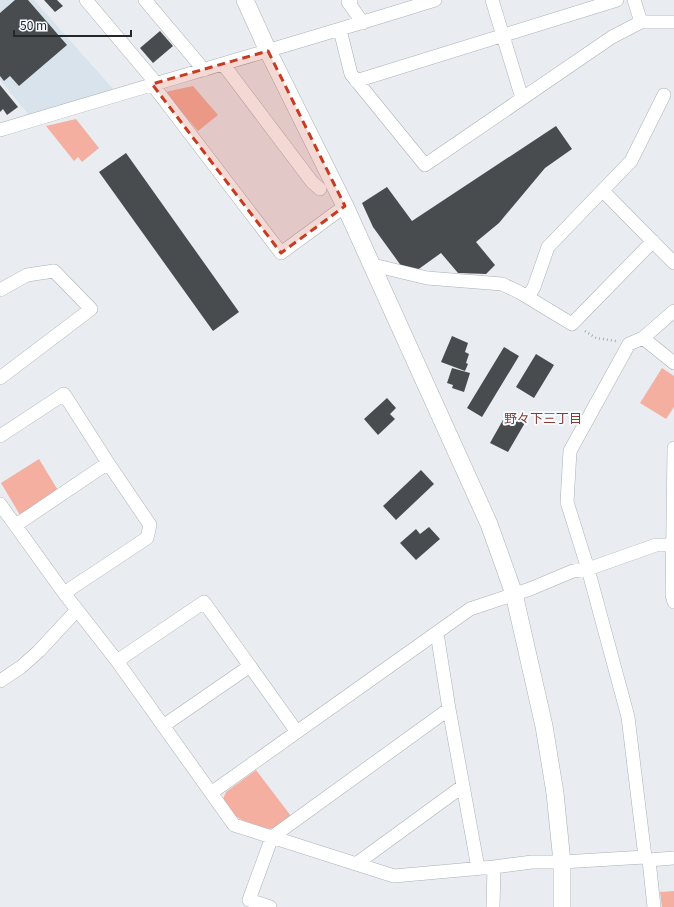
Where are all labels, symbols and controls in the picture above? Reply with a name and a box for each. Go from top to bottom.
scale bar [14,12,131,38]
text: 50 m [20,16,47,33]
district label: 野々下三丁目 [504,408,582,427]

